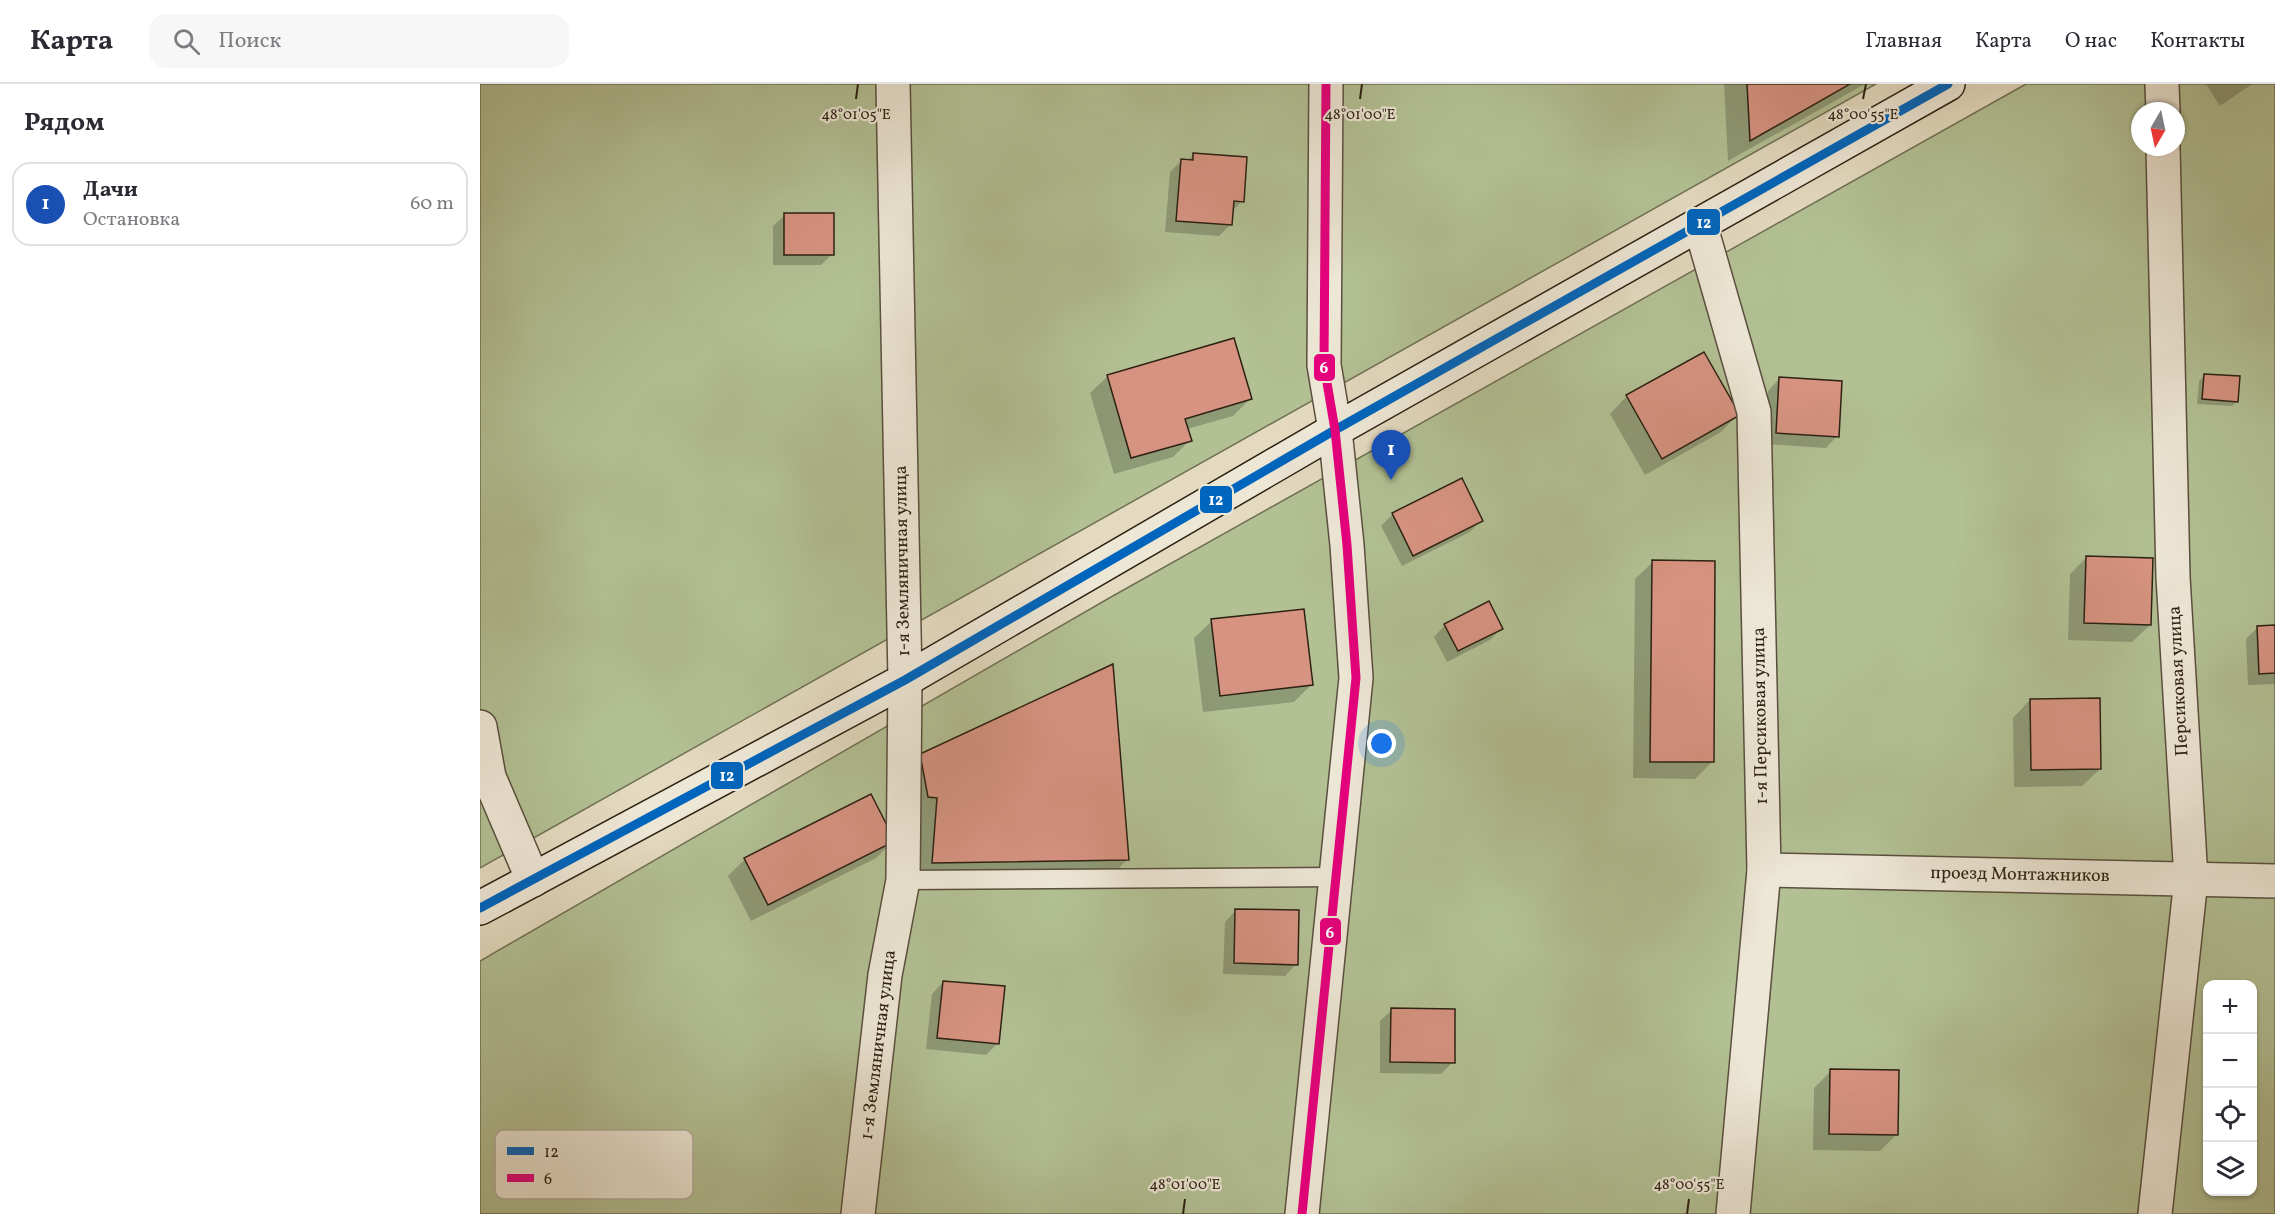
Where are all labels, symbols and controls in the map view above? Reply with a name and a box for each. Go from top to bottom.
search box [149,14,569,68]
text: Карта [30,22,113,61]
icon: search [170,25,203,58]
text: Поиск [218,26,281,57]
text: Главная [1865,27,1942,56]
text: Карта [1975,27,2032,56]
text: О нас [2065,27,2117,56]
text: Контакты [2150,27,2245,56]
north arrow [2131,102,2185,156]
text: Рядом [24,105,104,141]
text: 48°01'05"E [821,105,891,126]
text: 48°01'00"E [1324,105,1396,126]
text: 48°00'55"E [1827,105,1899,126]
text: Дачи [83,175,138,206]
text: 1 [41,190,50,218]
text: 60 m [410,190,454,218]
text: Остановка [83,206,180,234]
line badge: 12 [1686,208,1721,236]
text: 12 [1697,213,1711,235]
line badge: 6 [1313,353,1336,382]
text: 6 [1320,358,1329,380]
pin: 1 [1372,430,1410,480]
street label: 1-я Земляничная улица [889,465,917,657]
line badge: 12 [1199,485,1233,514]
text: 12 [1209,490,1223,512]
street label: Персиковая улица [2163,605,2195,757]
street label: 1-я Персиковая улица [1747,627,1775,805]
your location [1367,729,1396,758]
line badge: 12 [710,761,744,790]
text: 12 [720,766,734,788]
street label: проезд Монтажников [1930,861,2110,889]
line badge: 6 [1319,917,1342,946]
text: 6 [1326,923,1335,945]
street label: 1-я Земляничная улица [855,948,903,1141]
map controls [2203,980,2257,1196]
button: + [2203,980,2257,1034]
button: − [2203,1034,2257,1088]
button: locate [2203,1088,2257,1142]
legend [495,1130,693,1199]
text: 12 [544,1142,559,1164]
button: layers [2203,1142,2257,1196]
text: 6 [544,1169,552,1191]
text: 48°01'00"E [1149,1175,1221,1196]
text: 48°00'55"E [1653,1175,1725,1196]

